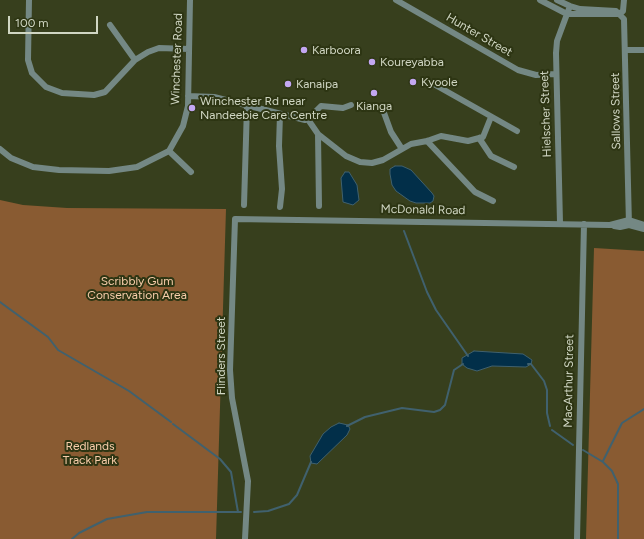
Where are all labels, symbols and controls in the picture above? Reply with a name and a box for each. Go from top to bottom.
scale bar [10,8,100,34]
street label: Hunter Street [443,10,515,60]
street label: Winchester Road [168,13,186,105]
text: 100 m [15,16,49,30]
place label: Karboora [312,43,361,57]
marker: Karboora [299,45,309,55]
place label: Koureyabba [380,55,444,69]
marker: Koureyabba [367,57,377,67]
street label: Hielscher Street [537,70,555,158]
street label: Sallows Street [608,72,624,150]
place label: Kyoole [421,75,458,89]
place label: Kanaipa [296,77,338,91]
marker: Kyoole [408,77,418,87]
marker: Kanaipa [283,79,293,89]
marker: Kianga [369,88,379,98]
place label: Winchester Rd near Nandeebie Care Centre [200,94,327,122]
place label: Kianga [356,99,392,113]
marker: Winchester Rd near Nandeebie Care Centre [187,103,197,113]
street label: McDonald Road [380,202,466,218]
park label: Scribbly Gum Conservation Area [87,274,187,302]
street label: Flinders Street [214,317,228,395]
street label: MacArthur Street [561,334,577,428]
park label: Redlands Track Park [63,439,117,467]

